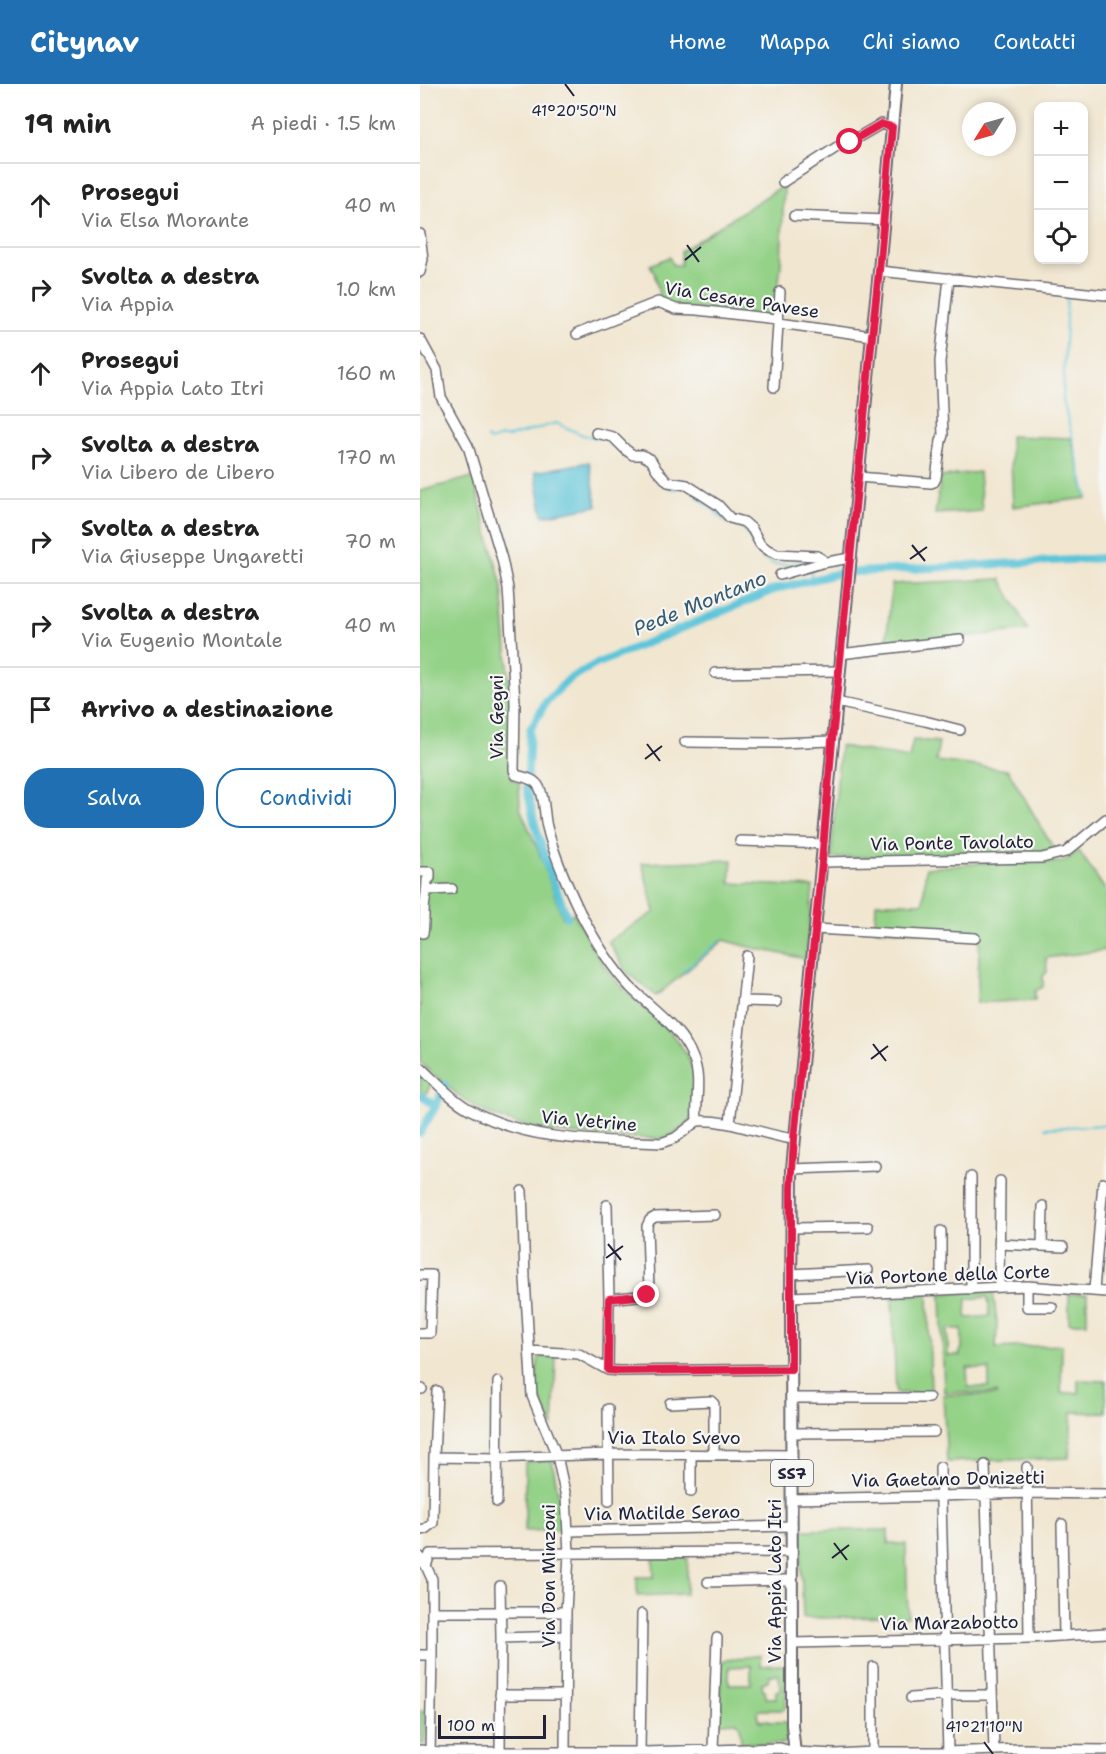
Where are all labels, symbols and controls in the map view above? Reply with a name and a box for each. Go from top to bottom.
text: Citynav [30,23,139,61]
text: Home [669,28,727,56]
text: Mappa [760,28,830,56]
text: Chi siamo [863,28,960,56]
text: Contatti [993,28,1076,56]
text: 41°20'50"N [531,101,617,121]
north arrow [962,102,1016,156]
map controls [1034,102,1088,264]
button: + [1034,102,1088,156]
text: 19 min [24,106,111,141]
text: A piedi · 1.5 km [251,110,396,136]
route start [836,128,862,154]
button: − [1034,156,1088,210]
text: Prosegui [81,178,179,207]
icon: ahead [24,189,57,222]
text: 40 m [344,192,396,218]
text: Via Elsa Morante [81,207,249,233]
button: locate [1034,210,1088,264]
text: Svolta a destra [81,262,259,291]
icon: right [24,273,57,306]
text: 1.0 km [336,276,396,302]
street label: Via Cesare Pavese [663,276,821,324]
text: Via Appia [81,291,174,317]
text: Prosegui [81,346,179,375]
icon: ahead [24,357,57,390]
text: 160 m [337,360,396,386]
text: Via Appia Lato Itri [81,375,264,401]
text: Svolta a destra [81,430,259,459]
icon: right [24,441,57,474]
text: 170 m [337,444,396,470]
text: Via Libero de Libero [81,459,275,485]
text: Svolta a destra [81,514,259,543]
icon: right [24,525,57,558]
text: 70 m [344,528,396,554]
text: Via Giuseppe Ungaretti [81,543,304,569]
water label: Pede Montano [629,564,771,642]
text: Svolta a destra [81,598,259,627]
icon: right [24,609,57,642]
text: 40 m [344,612,396,638]
text: Via Eugenio Montale [81,627,283,653]
street label: Via Gegni [485,675,509,759]
icon: arrive [24,693,57,726]
text: Arrivo a destinazione [81,695,333,724]
button: Salva [24,768,204,828]
button: Condividi [216,768,396,828]
street label: Via Ponte Tavolato [870,830,1034,856]
street label: Via Vetrine [540,1105,638,1137]
street label: Via Portone della Corte [845,1259,1051,1291]
route end [633,1281,659,1307]
street label: Via Italo Svevo [607,1426,741,1450]
road number: SS7 [771,1460,813,1486]
street label: Via Gaetano Donizetti [851,1465,1045,1493]
street label: Via Appia Lato Itri [763,1499,787,1663]
street label: Via Matilde Serao [584,1500,740,1526]
street label: Via Don Minzoni [537,1504,561,1648]
street label: Via Marzabotto [879,1610,1019,1636]
scale bar [438,1712,546,1740]
text: 100 m [447,1715,495,1736]
text: 41°21'10"N [945,1717,1023,1737]

